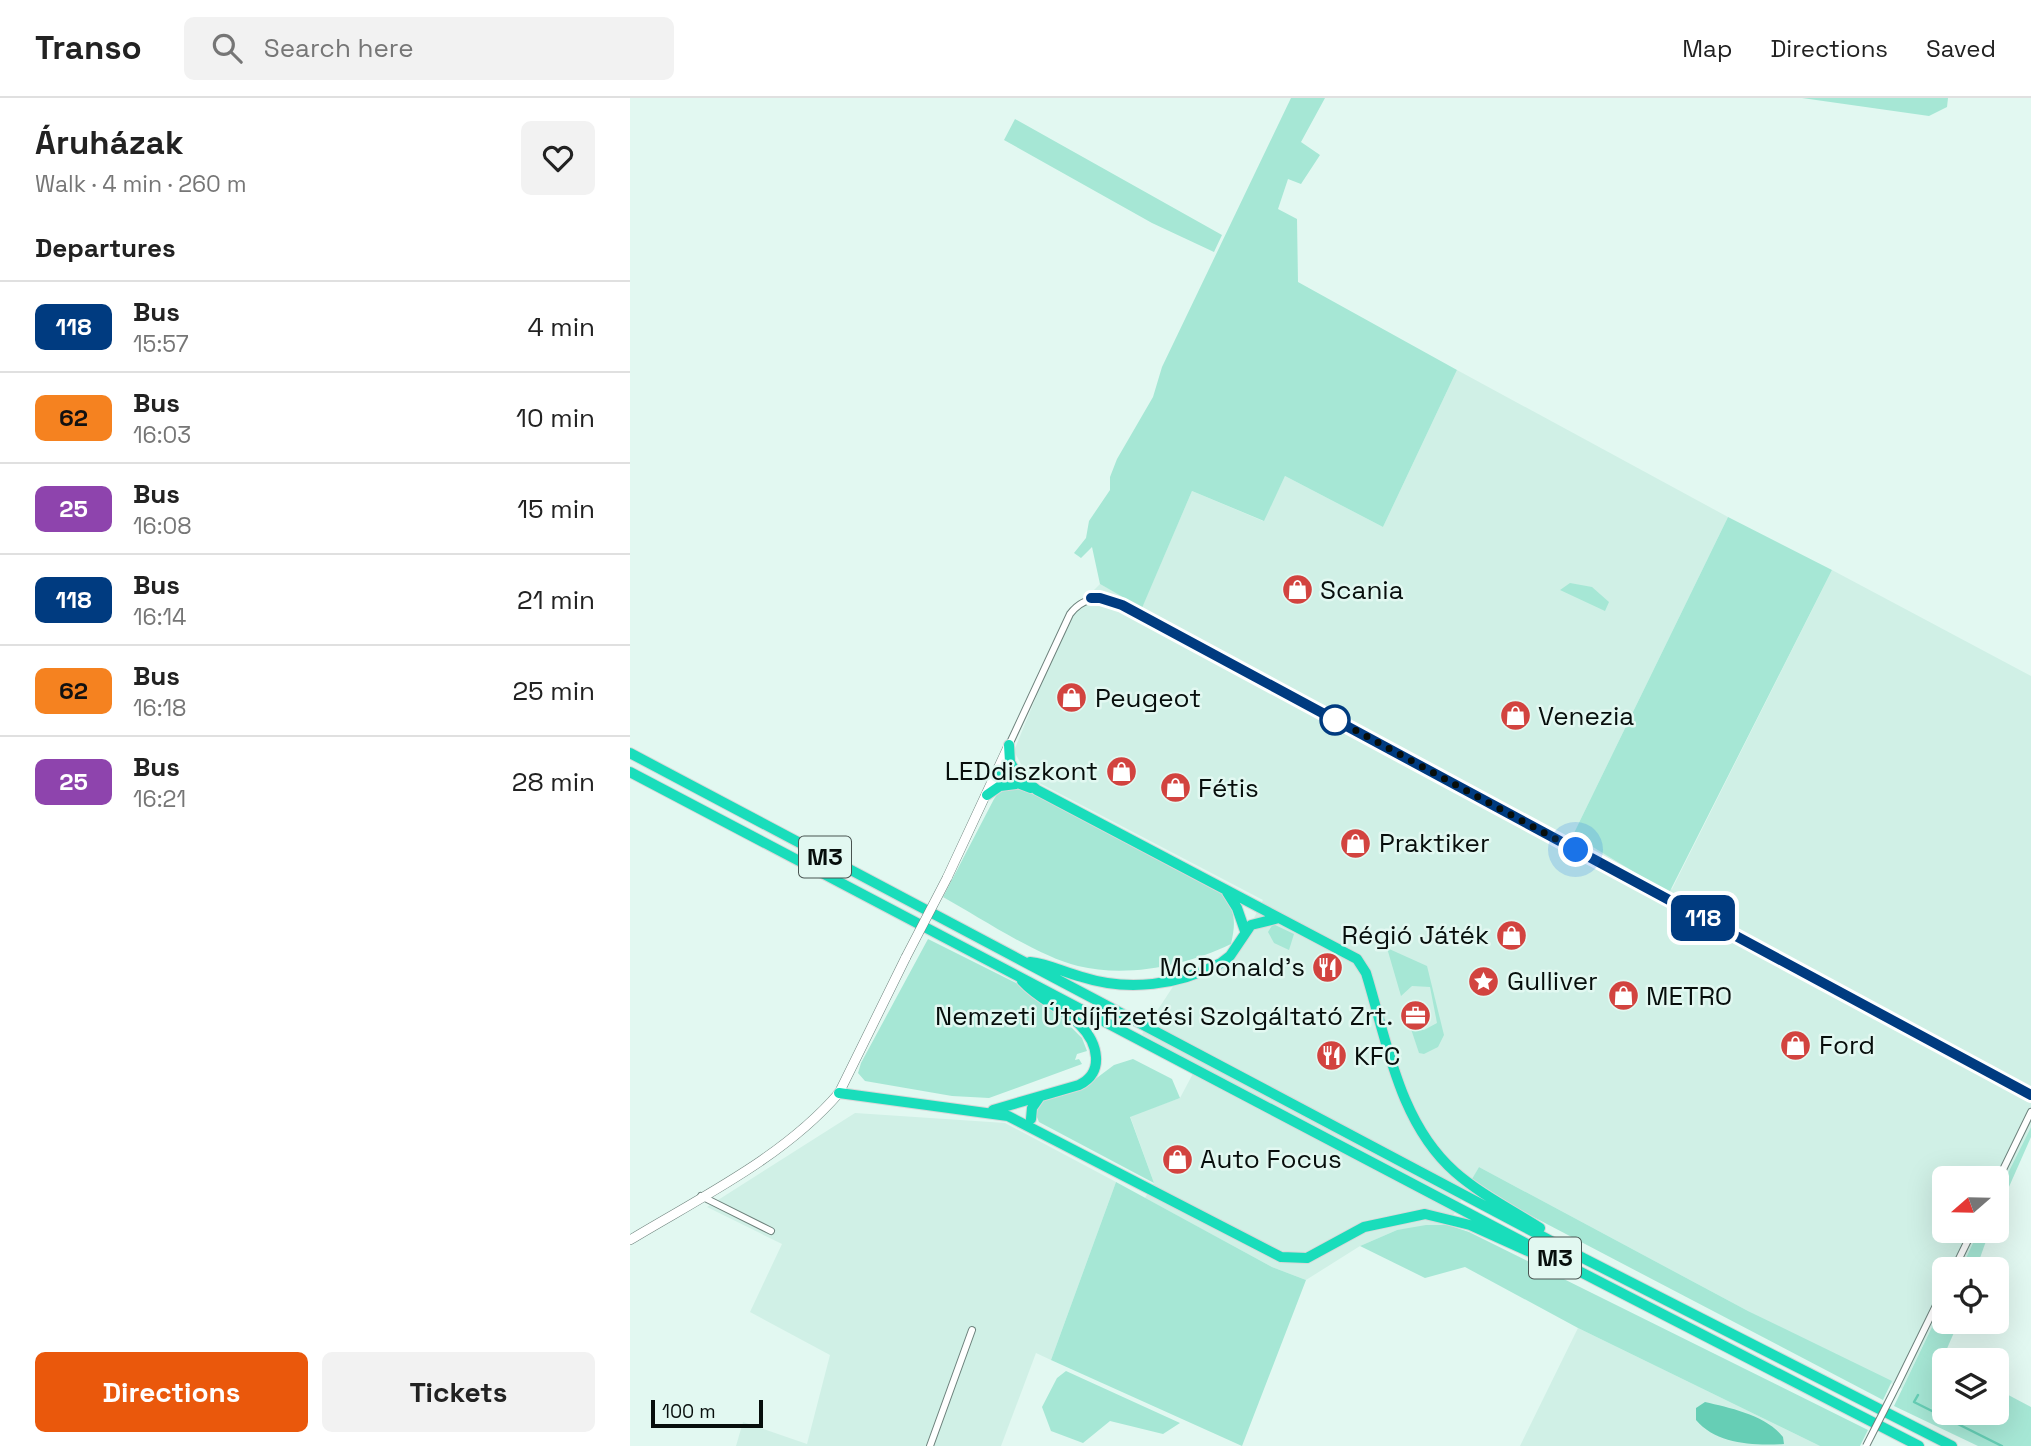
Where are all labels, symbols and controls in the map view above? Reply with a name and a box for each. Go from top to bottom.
search box [184,17,674,80]
text: Transo [35,27,142,69]
icon: search [208,29,246,67]
text: Search here [264,31,414,65]
text: Map [1682,33,1732,64]
text: Directions [1770,33,1888,64]
text: Saved [1926,33,1996,64]
button: heart [521,121,595,195]
text: Áruházak [35,122,184,164]
text: Walk · 4 min · 260 m [35,169,247,199]
text: Departures [35,231,176,265]
text: Bus [133,295,180,329]
text: 4 min [527,310,595,344]
text: 118 [55,311,92,342]
text: 15:57 [133,329,189,359]
text: Bus [133,386,180,420]
text: 10 min [516,401,595,435]
text: 62 [59,402,88,433]
text: 16:03 [133,420,191,450]
text: Bus [133,477,180,511]
text: 15 min [517,492,595,526]
text: 25 [59,493,88,524]
text: 16:08 [133,511,192,541]
text: Bus [133,568,180,602]
shop icon: Scania [1280,573,1314,607]
place label: Scania [1320,573,1404,607]
text: 21 min [517,583,595,617]
text: 118 [55,584,92,615]
text: 16:14 [133,602,187,632]
text: Bus [133,659,180,693]
text: 25 min [512,674,595,708]
text: 62 [59,675,88,706]
shop icon: Peugeot [1055,681,1089,715]
place label: Peugeot [1095,681,1201,715]
text: 16:18 [133,693,186,723]
shop icon: Venezia [1498,699,1532,733]
place label: Venezia [1538,699,1634,733]
unlabelled marker [1320,705,1350,735]
text: Bus [133,750,180,784]
place label: LEDdiszkont [945,754,1098,788]
shop icon: LEDdiszkont [1104,754,1138,788]
text: 28 min [512,765,595,799]
text: 25 [59,766,88,797]
shop icon: Fétis [1158,771,1192,805]
place label: Fétis [1198,771,1259,805]
text: 16:21 [133,784,186,814]
shop icon: Praktiker [1339,826,1373,860]
place label: Praktiker [1379,826,1490,860]
your location [1558,832,1593,867]
road number: M3 [799,836,851,878]
line badge: 118 [1663,895,1743,941]
text: 118 [1685,902,1721,933]
place label: Régió Játék [1342,918,1489,952]
shop icon: Régió Játék [1495,918,1529,952]
place label: McDonald's [1160,950,1305,984]
restaurant icon: McDonald's [1311,950,1345,984]
place icon: Gulliver [1467,964,1501,998]
place label: Gulliver [1507,964,1598,998]
shop icon: METRO [1606,979,1640,1013]
place label: METRO [1646,979,1732,1013]
place label: Nemzeti Útdíjfizetési Szolgáltató Zrt. [935,999,1393,1033]
office icon: Nemzeti Útdíjfizetési Szolgáltató Zrt. [1399,999,1433,1033]
shop icon: Ford [1779,1028,1813,1062]
place label: Ford [1819,1028,1875,1062]
restaurant icon: KFC [1314,1039,1348,1073]
place label: KFC [1354,1039,1400,1073]
shop icon: Auto Focus [1160,1142,1194,1176]
place label: Auto Focus [1200,1142,1342,1176]
north arrow [1932,1166,2009,1242]
map controls [1932,1166,2009,1425]
road number: M3 [1529,1238,1581,1278]
button: locate [1932,1257,2009,1334]
button: layers [1932,1348,2009,1425]
button: Directions [35,1352,308,1432]
button: Tickets [322,1352,595,1432]
scale bar [651,1397,763,1429]
text: 100 m [662,1399,716,1424]

